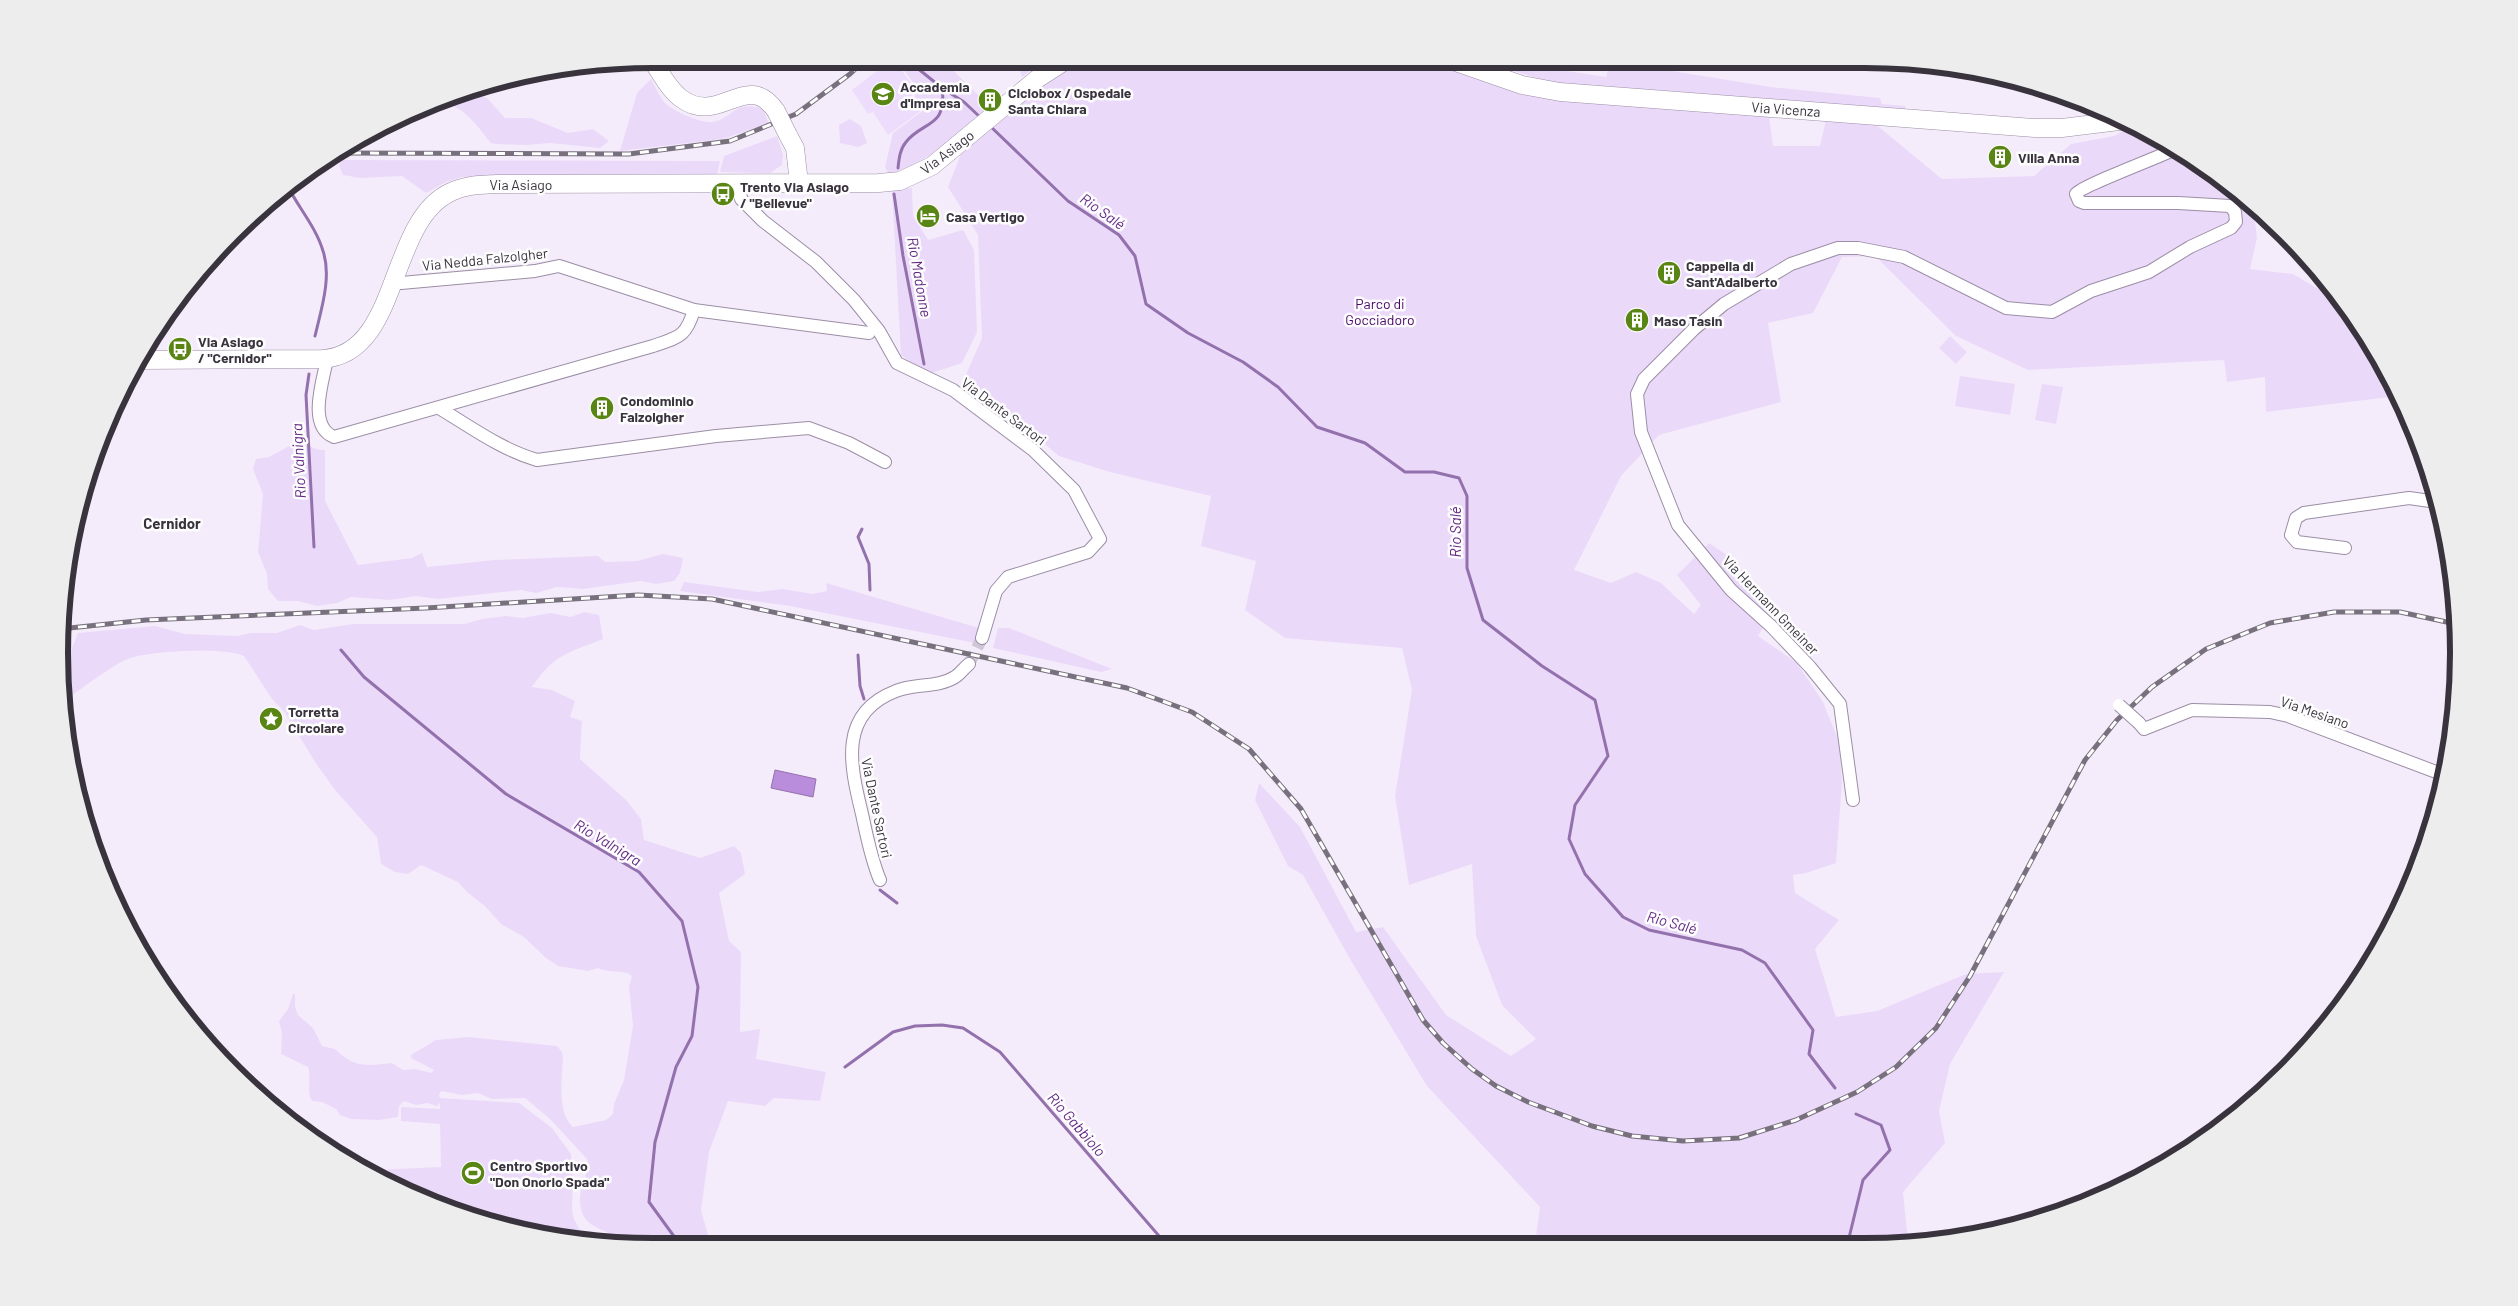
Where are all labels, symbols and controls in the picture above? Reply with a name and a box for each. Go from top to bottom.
place label: Accademia d'impresa [900,78,970,111]
school or university icon: Accademia d'impresa [870,81,896,107]
place label: Ciclobox / Ospedale Santa Chiara [1008,84,1132,117]
building icon: Ciclobox / Ospedale Santa Chiara [977,87,1003,113]
street label: Via Vicenza [1751,98,1821,120]
street label: Via Asiago [917,126,977,178]
building icon: Villa Anna [1987,144,2013,170]
place label: Villa Anna [2018,149,2079,166]
street label: Via Asiago [490,176,552,193]
place label: Trento Via Asiago / "Bellevue" [740,178,849,211]
bus stop icon: Trento Via Asiago / "Bellevue" [710,181,736,207]
water label: Rio Salé [1077,189,1129,233]
hotel icon: Casa Vertigo [915,203,941,229]
place label: Casa Vertigo [946,208,1025,225]
water label: Rio Madonne [904,236,936,319]
street label: Via Nedda Falzolgher [421,244,549,274]
place label: Cappella di Sant'Adalberto [1686,257,1778,290]
building icon: Cappella di Sant'Adalberto [1656,260,1682,286]
park label: Parco di Gocciadoro [1345,295,1415,328]
building icon: Maso Tasin [1624,307,1650,333]
place label: Maso Tasin [1654,312,1722,329]
place label: Via Asiago / "Cernidor" [198,333,272,366]
bus stop icon: Via Asiago / "Cernidor" [167,336,193,362]
street label: Via Dante Sartori [958,374,1050,448]
place label: Condominio Falzolgher [620,392,694,425]
building icon: Condominio Falzolgher [589,395,615,421]
water label: Rio Valnigra [287,423,309,499]
water label: Rio Salé [1446,506,1464,558]
district label: Cernidor [143,514,201,532]
street label: Via Hermann Gmeiner [1719,552,1823,658]
street label: Via Mesiano [2278,692,2352,732]
place label: Torretta Circolare [288,703,344,736]
place icon: Torretta Circolare [258,706,284,732]
street label: Via Dante Sartori [858,756,896,860]
water label: Rio Valnigra [571,815,645,869]
water label: Rio Salé [1645,907,1699,937]
water label: Rio Gabbiolo [1044,1088,1110,1160]
place label: Centro Sportivo "Don Onorio Spada" [490,1157,609,1190]
sports icon: Centro Sportivo "Don Onorio Spada" [460,1160,486,1186]

